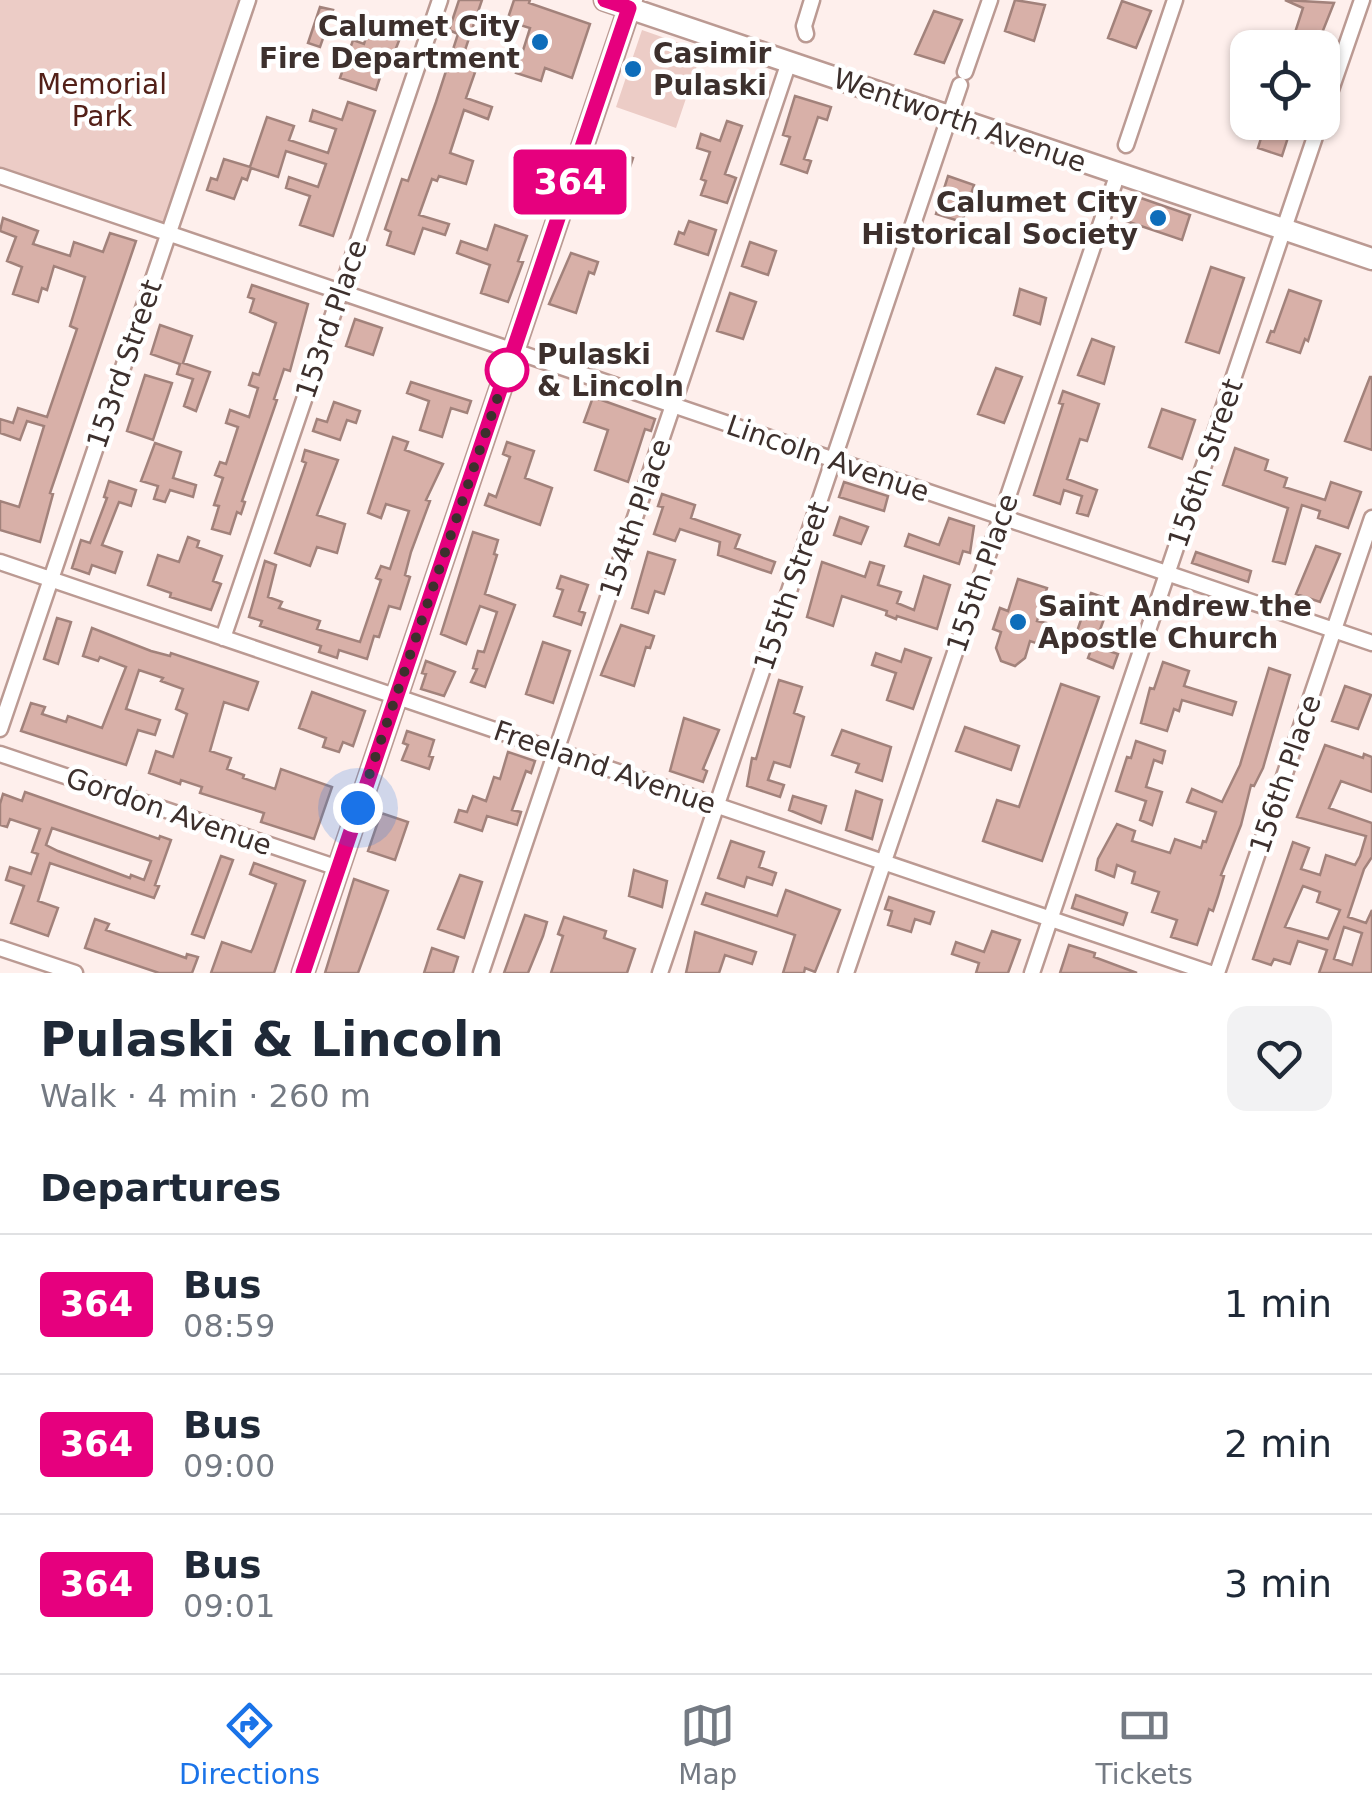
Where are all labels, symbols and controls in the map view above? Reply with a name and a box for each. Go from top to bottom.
place label: Calumet City Fire Department [259,10,520,75]
map controls [1230,30,1340,140]
button: locate [1230,30,1340,140]
marker: Calumet City Fire Department [529,31,551,53]
place label: Casimir Pulaski [653,37,771,102]
marker: Casimir Pulaski [622,58,644,80]
street label: Wentworth Avenue [829,62,1091,179]
park label: Memorial Park [37,68,167,133]
line badge: 364 [512,150,628,214]
text: 364 [533,162,607,202]
place label: Calumet City Historical Society [861,186,1138,251]
marker: Calumet City Historical Society [1147,207,1169,229]
street label: 153rd Place [289,236,374,403]
street label: 153rd Street [80,275,169,453]
place label: Pulaski & Lincoln [537,338,684,403]
marker: Pulaski & Lincoln [486,349,528,391]
street label: 156th Street [1161,374,1250,552]
street label: Lincoln Avenue [722,408,933,509]
street label: 154th Place [593,435,678,602]
street label: 155th Place [940,490,1025,657]
street label: 155th Street [747,497,836,675]
place label: Saint Andrew the Apostle Church [1038,590,1312,655]
marker: Saint Andrew the Apostle Church [1007,611,1029,633]
street label: 156th Place [1243,691,1328,858]
street label: Freeland Avenue [489,714,720,821]
street label: Gordon Avenue [62,761,276,862]
your location [333,783,383,833]
button: heart [1227,1006,1332,1111]
text: Pulaski & Lincoln [40,1011,504,1067]
text: Walk · 4 min · 260 m [40,1077,371,1115]
text: Departures [40,1166,281,1210]
text: Bus [183,1263,262,1307]
text: 1 min [1224,1282,1332,1326]
text: 364 [60,1284,133,1324]
text: 08:59 [183,1307,275,1345]
text: Bus [183,1403,262,1447]
text: 2 min [1224,1422,1332,1466]
text: 364 [60,1424,133,1464]
text: 09:00 [183,1447,275,1485]
text: Bus [183,1543,262,1587]
text: 3 min [1224,1562,1332,1606]
text: 364 [60,1564,133,1604]
text: 09:01 [183,1587,275,1625]
tab: Directions [179,1698,320,1791]
tab: Map [678,1698,737,1791]
tab: Tickets [1096,1698,1193,1791]

